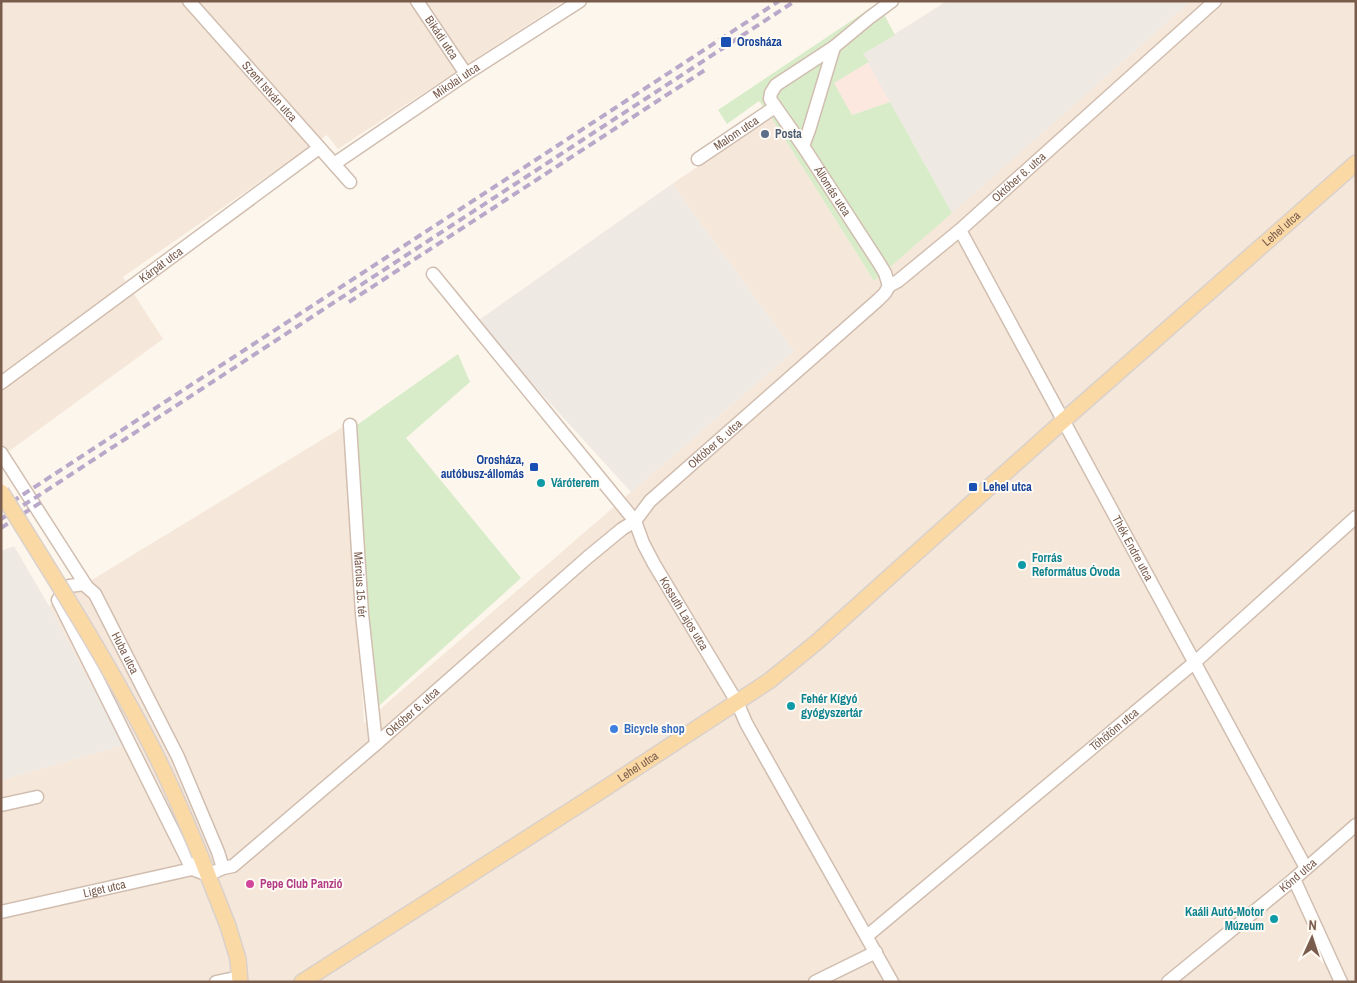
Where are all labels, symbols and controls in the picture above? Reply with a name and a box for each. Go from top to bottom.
street label: Bikádi utca [421,13,462,63]
place label: Orosháza [737,34,782,50]
marker: Orosháza [719,35,733,49]
street label: Szent István utca [238,58,301,125]
street label: Mikolai utca [430,59,483,102]
street label: Malom utca [711,112,762,154]
place label: Posta [775,126,802,142]
marker: Posta [759,128,771,140]
street label: Október 6. utca [988,148,1050,206]
street label: Állomás utca [810,162,855,220]
street label: Lehel utca [1259,207,1304,250]
street label: Kárpát utca [136,243,186,286]
street label: Október 6. utca [684,415,746,472]
place label: Orosháza, autóbusz-állomás [441,452,525,482]
marker: Orosháza, autóbusz-állomás [528,461,540,473]
place label: Váróterem [551,475,599,491]
marker: Váróterem [535,477,547,489]
place label: Lehel utca [983,479,1032,495]
marker: Lehel utca [967,481,979,493]
street label: Thék Endre utca [1108,513,1157,584]
place label: Forrás Református Óvoda [1032,550,1121,580]
street label: Március 15. tér [350,551,370,619]
marker: Forrás Református Óvoda [1016,559,1028,571]
street label: Kossuth Lajos utca [655,574,712,654]
street label: Huba utca [108,629,143,677]
street label: Október 6. utca [382,683,443,740]
place label: Fehér Kígyó gyógyszertár [801,691,862,721]
marker: Fehér Kígyó gyógyszertár [785,700,797,712]
street label: Töhötöm utca [1086,704,1142,755]
place label: Bicycle shop [624,721,685,737]
marker: Bicycle shop [608,723,620,735]
street label: Lehel utca [615,747,662,786]
street label: Könd utca [1276,855,1320,896]
street label: Liget utca [82,876,128,901]
place label: Pepe Club Panzió [260,876,343,892]
marker: Pepe Club Panzió [244,878,256,890]
place label: Kaáli Autó-Motor Múzeum [1185,904,1264,934]
marker: Kaáli Autó-Motor Múzeum [1268,913,1280,925]
north arrow [1287,913,1337,963]
text: N [1308,916,1317,934]

